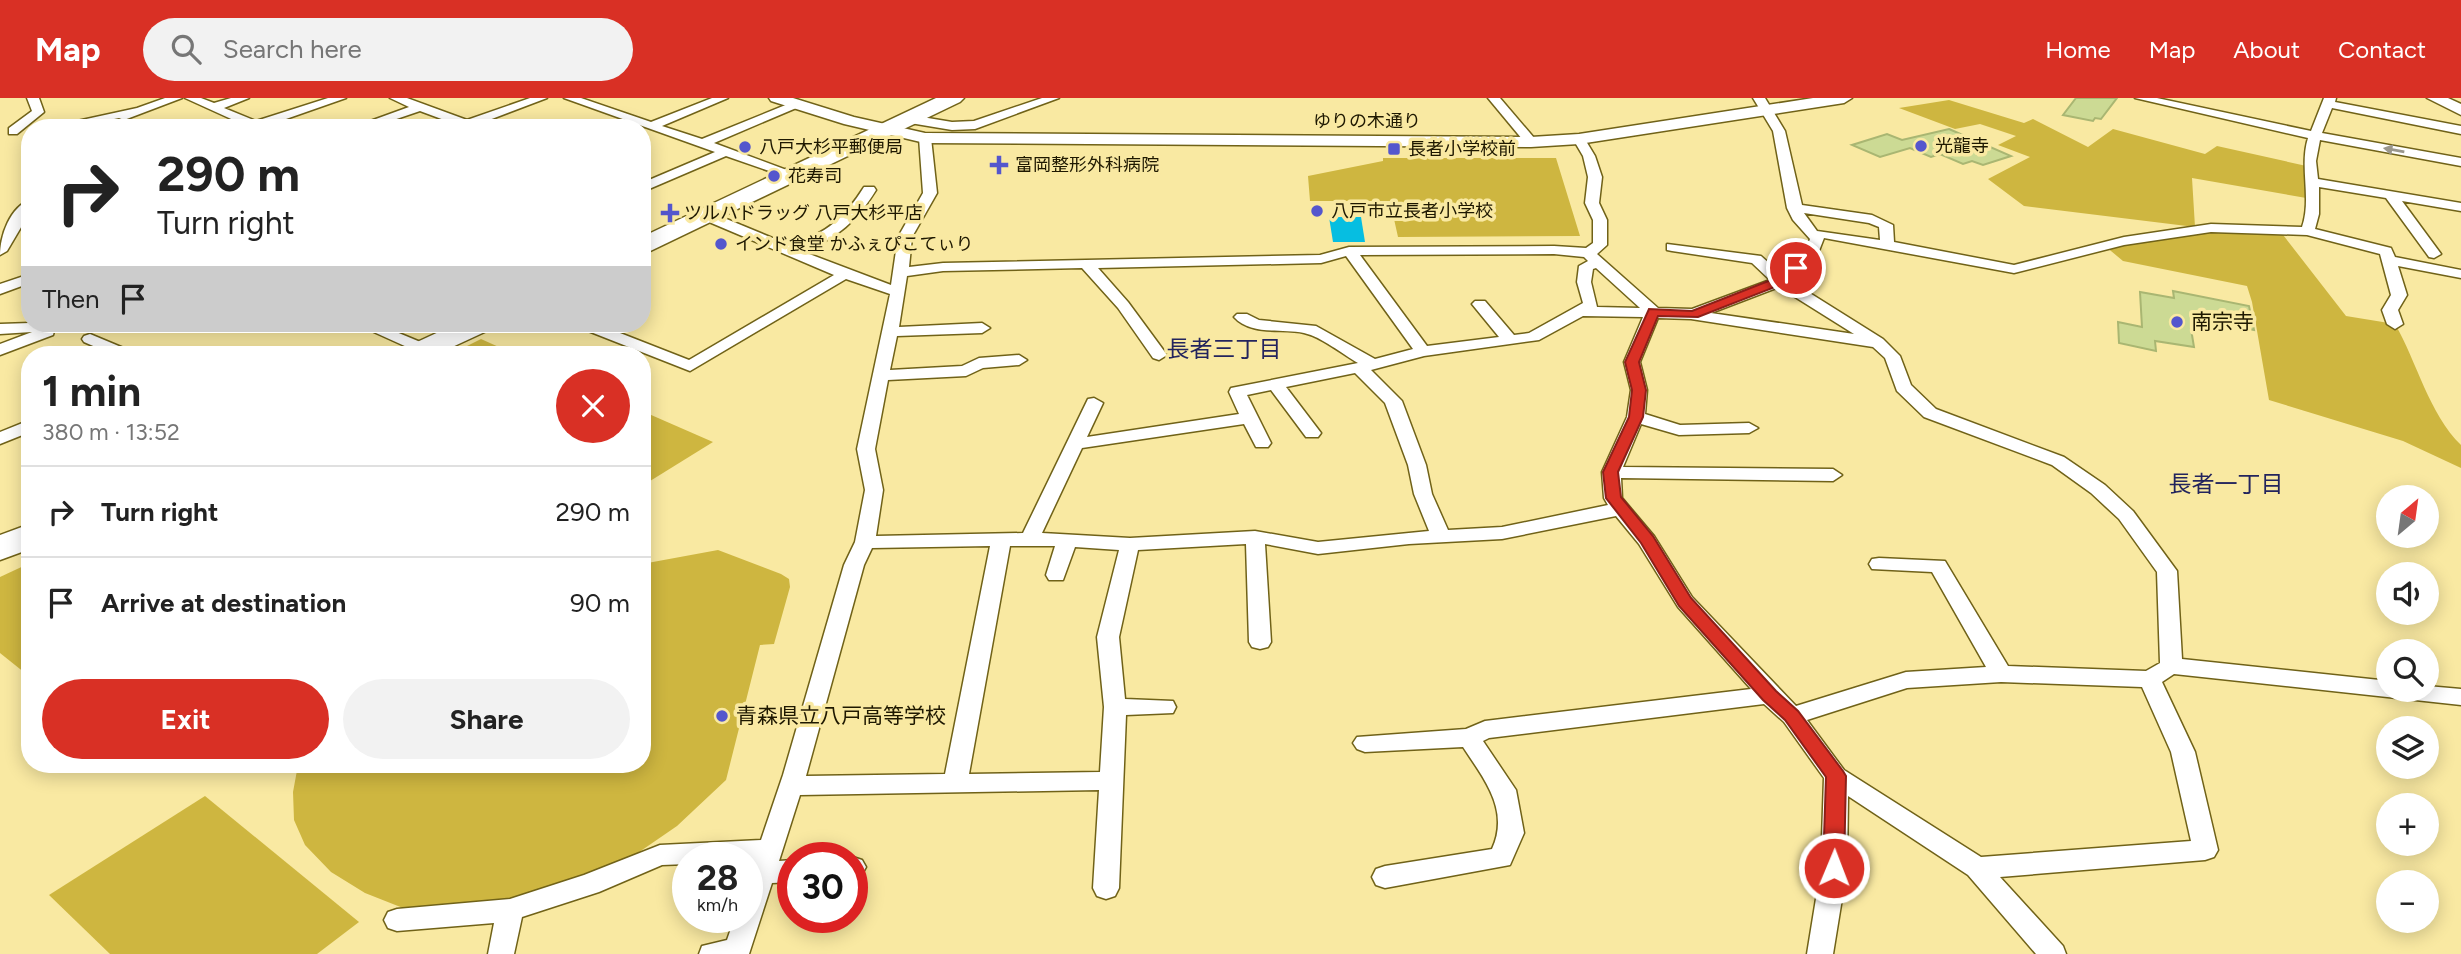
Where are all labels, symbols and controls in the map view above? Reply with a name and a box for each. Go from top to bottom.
search box [143,18,633,81]
text: Map [35,30,101,69]
icon: search [167,30,205,68]
text: Search here [223,33,362,65]
text: Home [2045,35,2111,64]
text: Map [2149,35,2195,64]
text: About [2233,35,2300,64]
text: Contact [2338,35,2426,64]
street label: ゆりの木通り [1313,110,1421,132]
place label: 光龍寺 [1935,135,1989,157]
place label: 八戸大杉平郵便局 [759,136,903,158]
place label: 長者小学校前 [1408,138,1516,160]
marker: 光龍寺 [1913,138,1929,154]
marker: 八戸大杉平郵便局 [737,139,753,155]
marker: 長者小学校前 [1386,141,1402,157]
text: 290 m [157,144,300,203]
one-way arrow [2383,144,2405,155]
icon: right [42,147,133,238]
place label: 富岡整形外科病院 [1015,154,1159,176]
marker: 富岡整形外科病院 [989,155,1009,175]
place label: 花寿司 [788,165,842,187]
marker: 花寿司 [766,168,782,184]
place label: 八戸市立長者小学校 [1331,200,1493,222]
place label: ツルハドラッグ 八戸大杉平店 [684,202,922,224]
marker: 八戸市立長者小学校 [1309,203,1325,219]
text: Turn right [157,204,295,242]
marker: ツルハドラッグ 八戸大杉平店 [662,205,678,221]
place label: インド食堂 かふぇぴこてぃり [735,233,973,255]
marker: インド食堂 かふぇぴこてぃり [713,236,729,252]
pin [1766,238,1826,298]
icon: arrive [1777,249,1815,287]
icon: arrive [114,280,152,318]
text: Then [42,283,100,315]
place label: 南宗寺 [2191,309,2254,334]
marker: 南宗寺 [2169,314,2185,330]
district label: 長者三丁目 [1167,335,1282,363]
text: 1 min [42,366,141,417]
button: close [556,369,630,443]
text: 380 m · 13:52 [42,418,180,446]
district label: 長者一丁目 [2169,470,2284,498]
north arrow [2376,485,2440,548]
map controls [2376,485,2439,933]
icon: right [42,493,80,531]
text: Turn right [101,496,218,528]
text: 290 m [556,496,630,528]
button: sound [2376,562,2439,625]
icon: arrive [42,584,80,622]
text: Arrive at destination [101,587,346,619]
text: 90 m [570,587,630,619]
button: search [2376,639,2439,702]
button: Exit [42,679,329,759]
button: Share [343,679,630,759]
place label: 青森県立八戸高等学校 [736,703,946,728]
marker: 青森県立八戸高等学校 [714,708,730,724]
button: layers [2376,716,2439,779]
button: + [2376,793,2439,856]
position arrow [1797,831,1871,905]
speed limit sign: 30 [777,842,868,933]
text: 28 [697,857,738,899]
button: − [2376,870,2439,933]
text: km/h [697,894,738,916]

